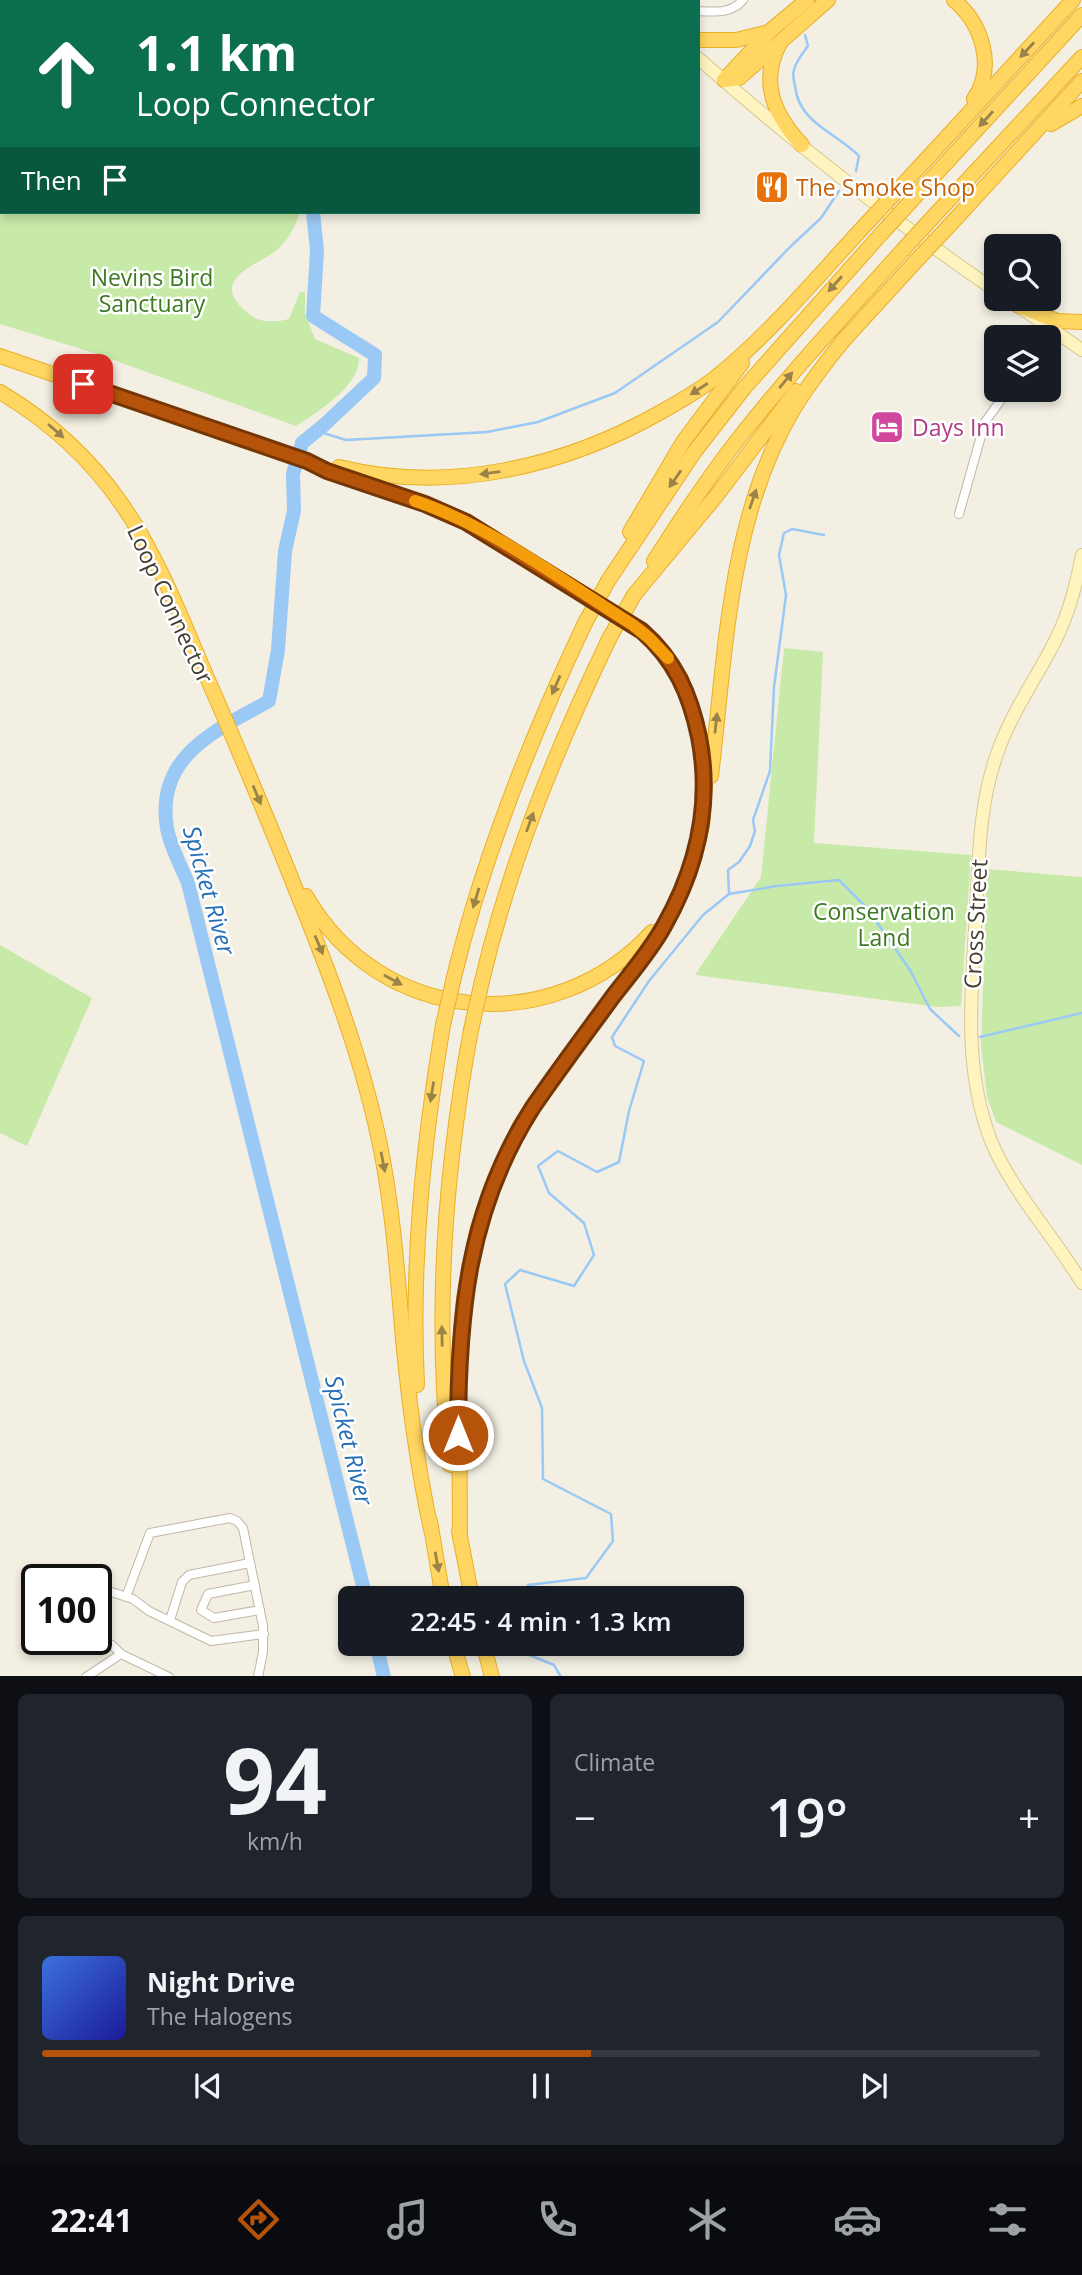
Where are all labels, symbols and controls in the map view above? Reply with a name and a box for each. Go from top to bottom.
text: 1.1 km [136,19,297,85]
icon: ahead [21,28,112,119]
one-way arrow [1019,41,1035,58]
text: Loop Connector [136,82,375,125]
one-way arrow [978,110,994,128]
icon: arrive [96,161,134,199]
text: Then [21,162,82,198]
restaurant icon: The Smoke Shop [753,168,791,206]
place label: The Smoke Shop [796,171,975,203]
map controls [984,234,1061,402]
button: search [984,234,1061,311]
park label: Nevins Bird Sanctuary [91,261,213,319]
one-way arrow [828,276,843,293]
button: layers [984,325,1061,402]
pin [53,354,113,414]
icon: arrive [64,365,102,403]
one-way arrow [778,371,793,388]
one-way arrow [689,382,708,395]
hotel icon: Days Inn [868,408,906,446]
place label: Days Inn [912,411,1005,443]
one-way arrow [47,423,64,438]
one-way arrow [478,467,500,478]
one-way arrow [668,470,682,488]
one-way arrow [748,489,759,510]
street label: Loop Connector [120,519,222,689]
one-way arrow [550,675,562,695]
one-way arrow [711,712,722,734]
one-way arrow [252,785,263,806]
one-way arrow [525,811,536,832]
water label: Spicket River [176,822,245,960]
street label: Cross Street [956,858,994,990]
one-way arrow [470,887,480,908]
park label: Conservation Land [813,895,955,953]
one-way arrow [313,934,324,955]
one-way arrow [384,974,403,986]
one-way arrow [426,1081,437,1103]
one-way arrow [378,1152,389,1174]
one-way arrow [436,1325,448,1347]
water label: Spicket River [318,1371,382,1510]
position arrow [421,1398,495,1472]
one-way arrow [432,1551,443,1573]
speed limit sign: 100 [21,1564,112,1655]
text: 22:45 · 4 min · 1.3 km [410,1603,672,1639]
text: 94 [223,1717,327,1841]
text: Climate [574,1746,655,1778]
text: 19° [766,1781,848,1852]
text: − [574,1791,596,1843]
text: + [1018,1791,1040,1843]
text: km/h [247,1825,303,1857]
text: Night Drive [147,1964,295,2000]
text: The Halogens [147,2000,293,2032]
icon: previous [189,2067,227,2105]
icon: pause [522,2067,560,2105]
icon: next [855,2067,893,2105]
icon: directions [234,2195,283,2244]
icon: music [383,2195,432,2244]
icon: phone [533,2195,582,2244]
icon: climate [683,2195,732,2244]
icon: car [833,2195,882,2244]
icon: filters [983,2195,1032,2244]
text: 22:41 [50,2198,133,2241]

